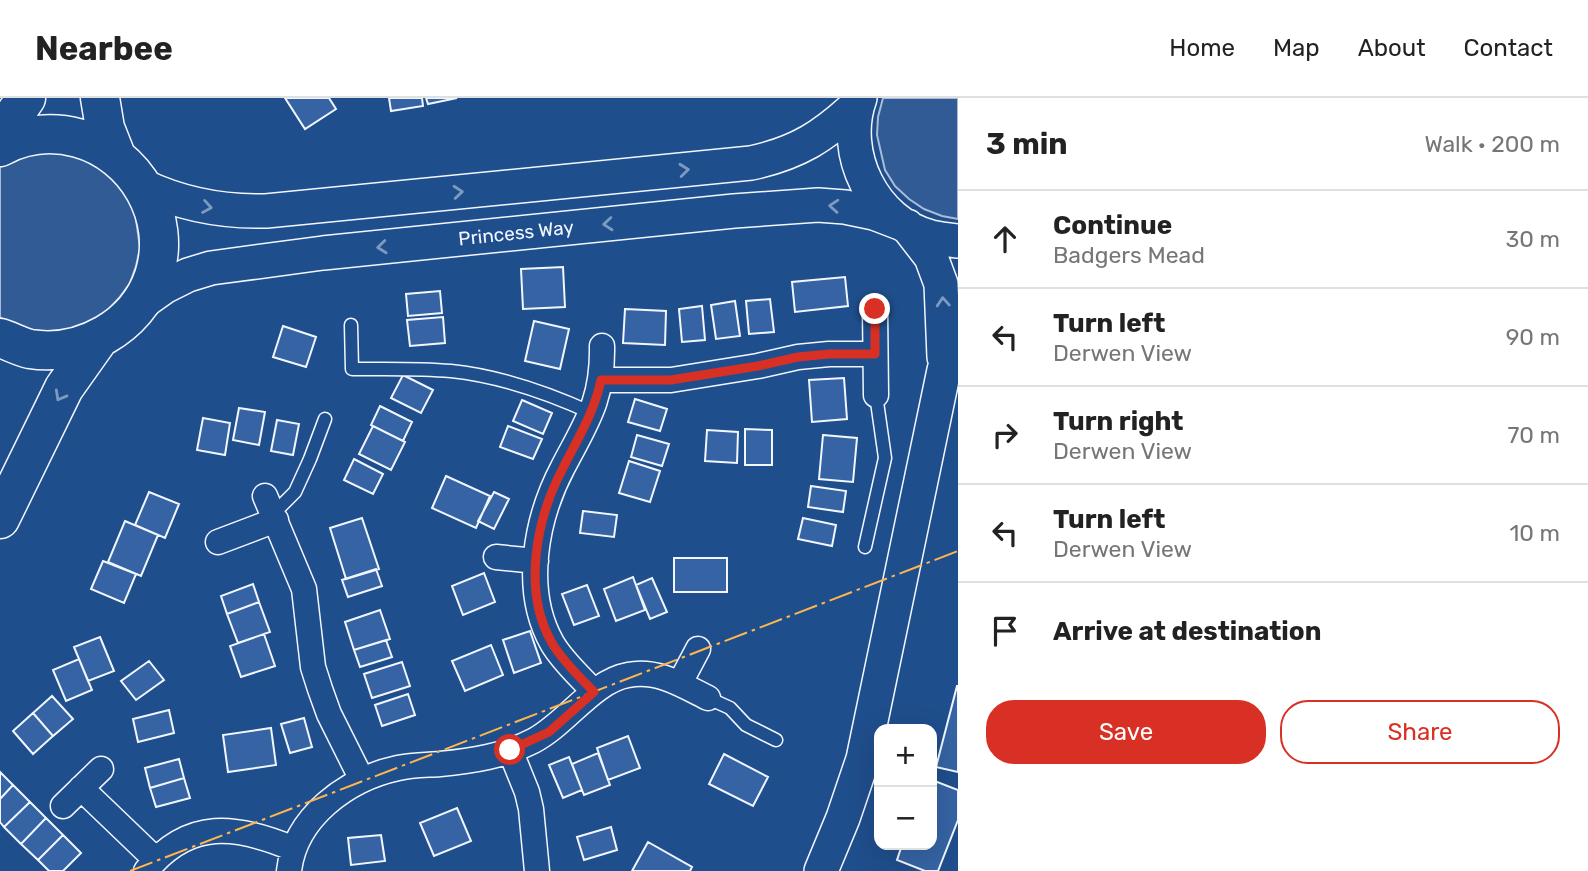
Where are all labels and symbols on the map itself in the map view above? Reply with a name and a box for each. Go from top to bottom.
one-way arrow [679,163,690,178]
one-way arrow [453,185,464,200]
one-way arrow [201,199,213,214]
one-way arrow [829,199,840,214]
street label: Princess Way [457,216,575,250]
one-way arrow [602,216,613,231]
one-way arrow [376,239,387,254]
route end [859,293,890,324]
one-way arrow [935,296,950,307]
one-way arrow [55,389,68,401]
route start [494,734,525,765]

